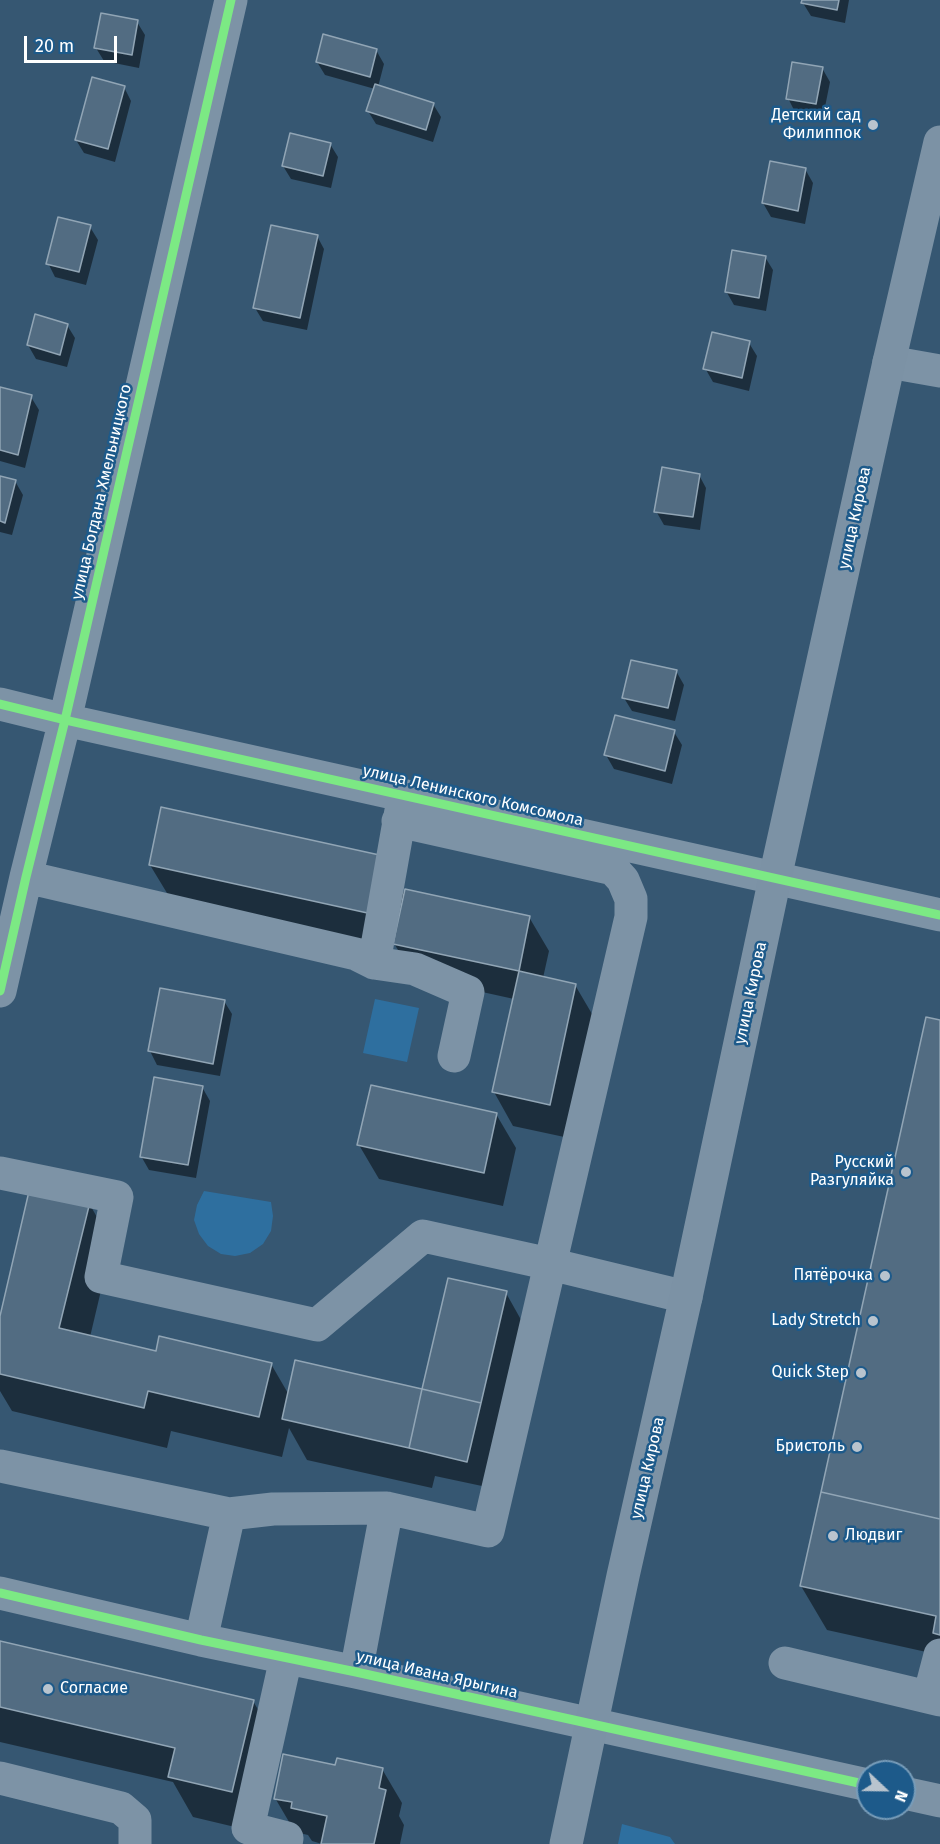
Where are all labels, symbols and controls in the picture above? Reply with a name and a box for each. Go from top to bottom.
scale bar [27,24,120,62]
text: 20 m [35,35,74,57]
place label: Детский сад Филиппок [772,106,861,144]
marker: Детский сад Филиппок [866,118,880,132]
street label: улица Богдана Хмельницкого [68,382,136,602]
street label: улица Кирова [835,465,875,571]
street label: улица Ленинского Комсомола [361,761,585,831]
street label: улица Кирова [731,940,771,1046]
place label: Русский Разгуляйка [810,1153,894,1191]
marker: Русский Разгуляйка [899,1165,913,1179]
place label: Пятёрочка [793,1266,873,1286]
marker: Пятёрочка [878,1269,892,1283]
place label: Lady Stretch [771,1311,861,1331]
marker: Lady Stretch [866,1314,880,1328]
place label: Quick Step [772,1363,849,1383]
marker: Quick Step [854,1366,868,1380]
street label: улица Кирова [627,1415,669,1521]
place label: Бристоль [776,1437,845,1457]
marker: Бристоль [850,1440,864,1454]
place label: Людвиг [845,1526,902,1546]
marker: Людвиг [826,1529,840,1543]
street label: улица Ивана Ярыгина [354,1647,520,1703]
place label: Согласие [60,1679,128,1699]
marker: Согласие [41,1682,55,1696]
north arrow [856,1760,916,1820]
text: N [891,1788,912,1805]

